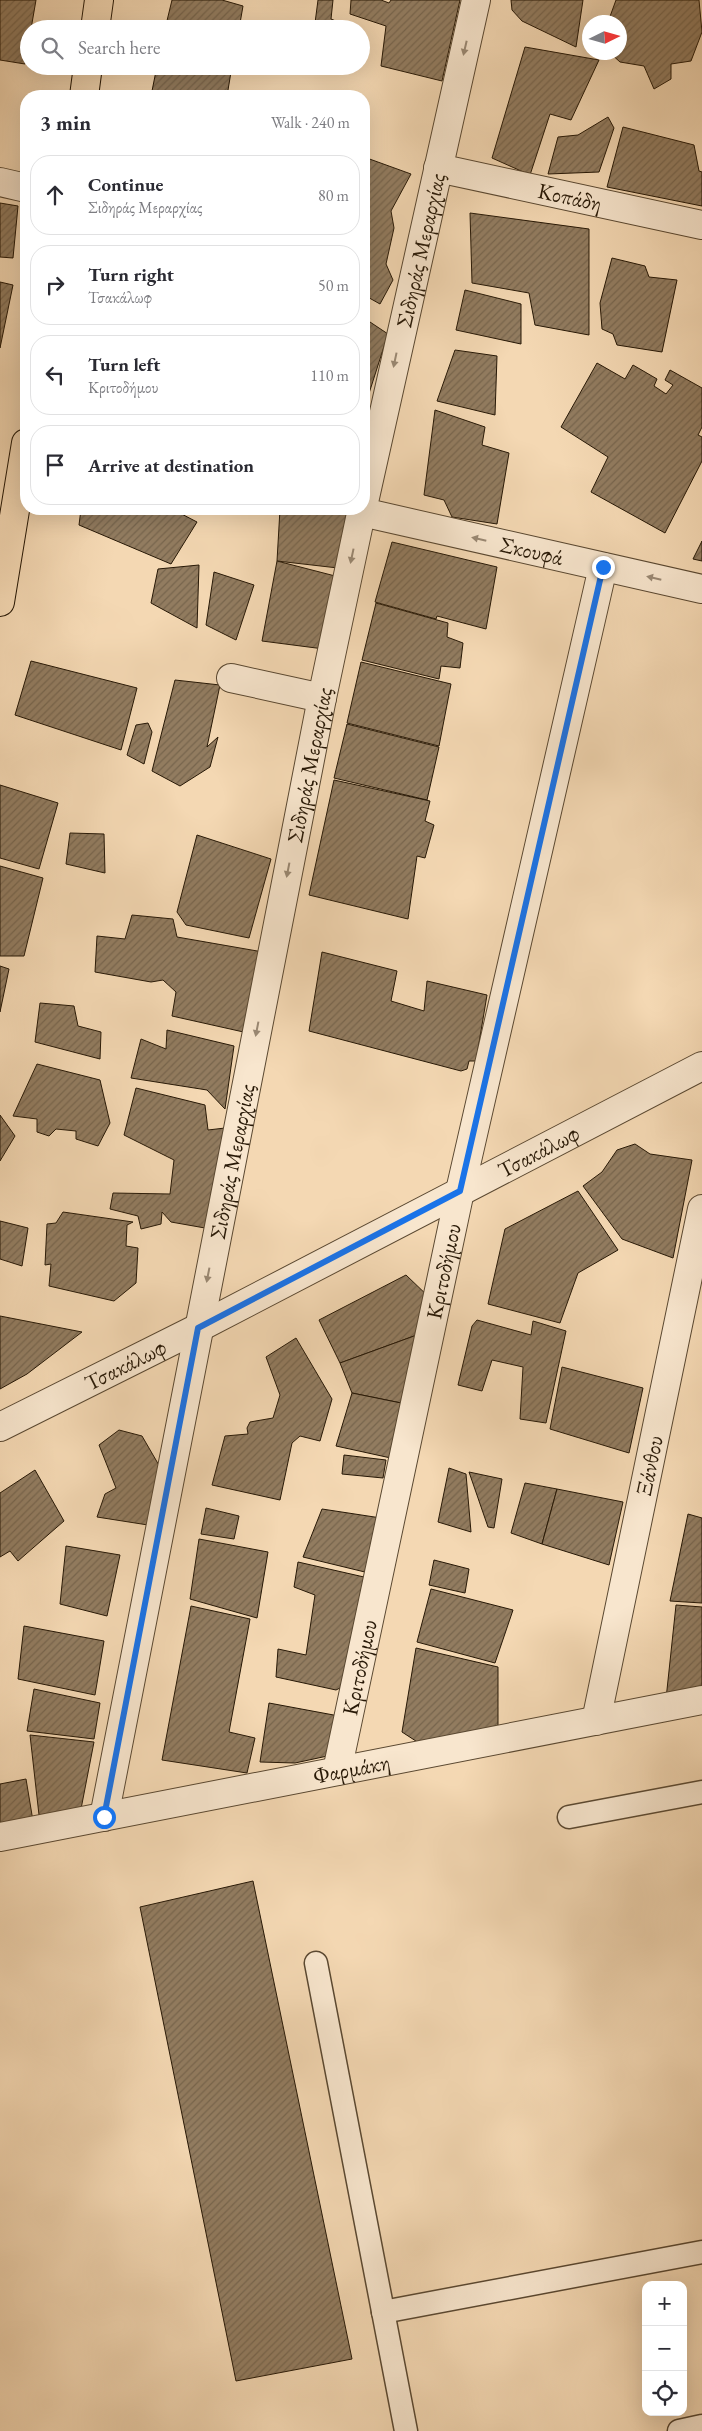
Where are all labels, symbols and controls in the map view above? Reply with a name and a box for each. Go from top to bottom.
north arrow [582,15,627,60]
search box [20,20,370,75]
icon: search [38,34,66,62]
text: Search here [78,35,160,60]
one-way arrow [461,40,469,55]
text: 3 min [40,109,91,136]
text: Walk · 240 m [271,112,350,133]
street label: Σιδηράς Μεραρχίας [389,170,451,330]
text: Continue [88,172,163,197]
street label: Κοπάδη [535,176,605,217]
icon: ahead [41,181,69,209]
text: 80 m [318,185,349,206]
text: Σιδηράς Μεραρχίας [88,197,202,218]
text: Turn right [88,262,174,287]
icon: right [41,271,69,299]
text: 50 m [318,275,349,296]
text: Τσακάλωφ [88,287,152,308]
text: Turn left [88,352,160,377]
one-way arrow [391,352,399,367]
icon: left [41,361,69,389]
text: 110 m [310,365,349,386]
text: Κριτοδήμου [88,377,158,398]
icon: arrive [41,451,69,479]
text: Arrive at destination [88,453,254,478]
street label: Σκουφά [497,529,567,572]
one-way arrow [471,535,486,543]
one-way arrow [348,549,356,564]
route end [592,556,615,579]
one-way arrow [646,574,662,582]
street label: Σιδηράς Μεραρχίας [280,685,338,845]
one-way arrow [284,862,292,877]
one-way arrow [252,1022,260,1038]
street label: Σιδηράς Μεραρχίας [202,1081,261,1241]
street label: Τσακάλωφ [493,1118,584,1184]
street label: Κριτοδήμου [419,1221,467,1322]
one-way arrow [204,1267,212,1283]
street label: Τσακάλωφ [79,1332,171,1397]
street label: Ξάνθου [629,1433,669,1498]
street label: Κριτοδήμου [335,1617,383,1718]
street label: Φαρμάκη [310,1747,392,1790]
route start [93,1806,116,1829]
map controls [642,2281,687,2416]
button: + [642,2281,687,2326]
button: − [642,2326,687,2371]
button: locate [642,2371,687,2416]

